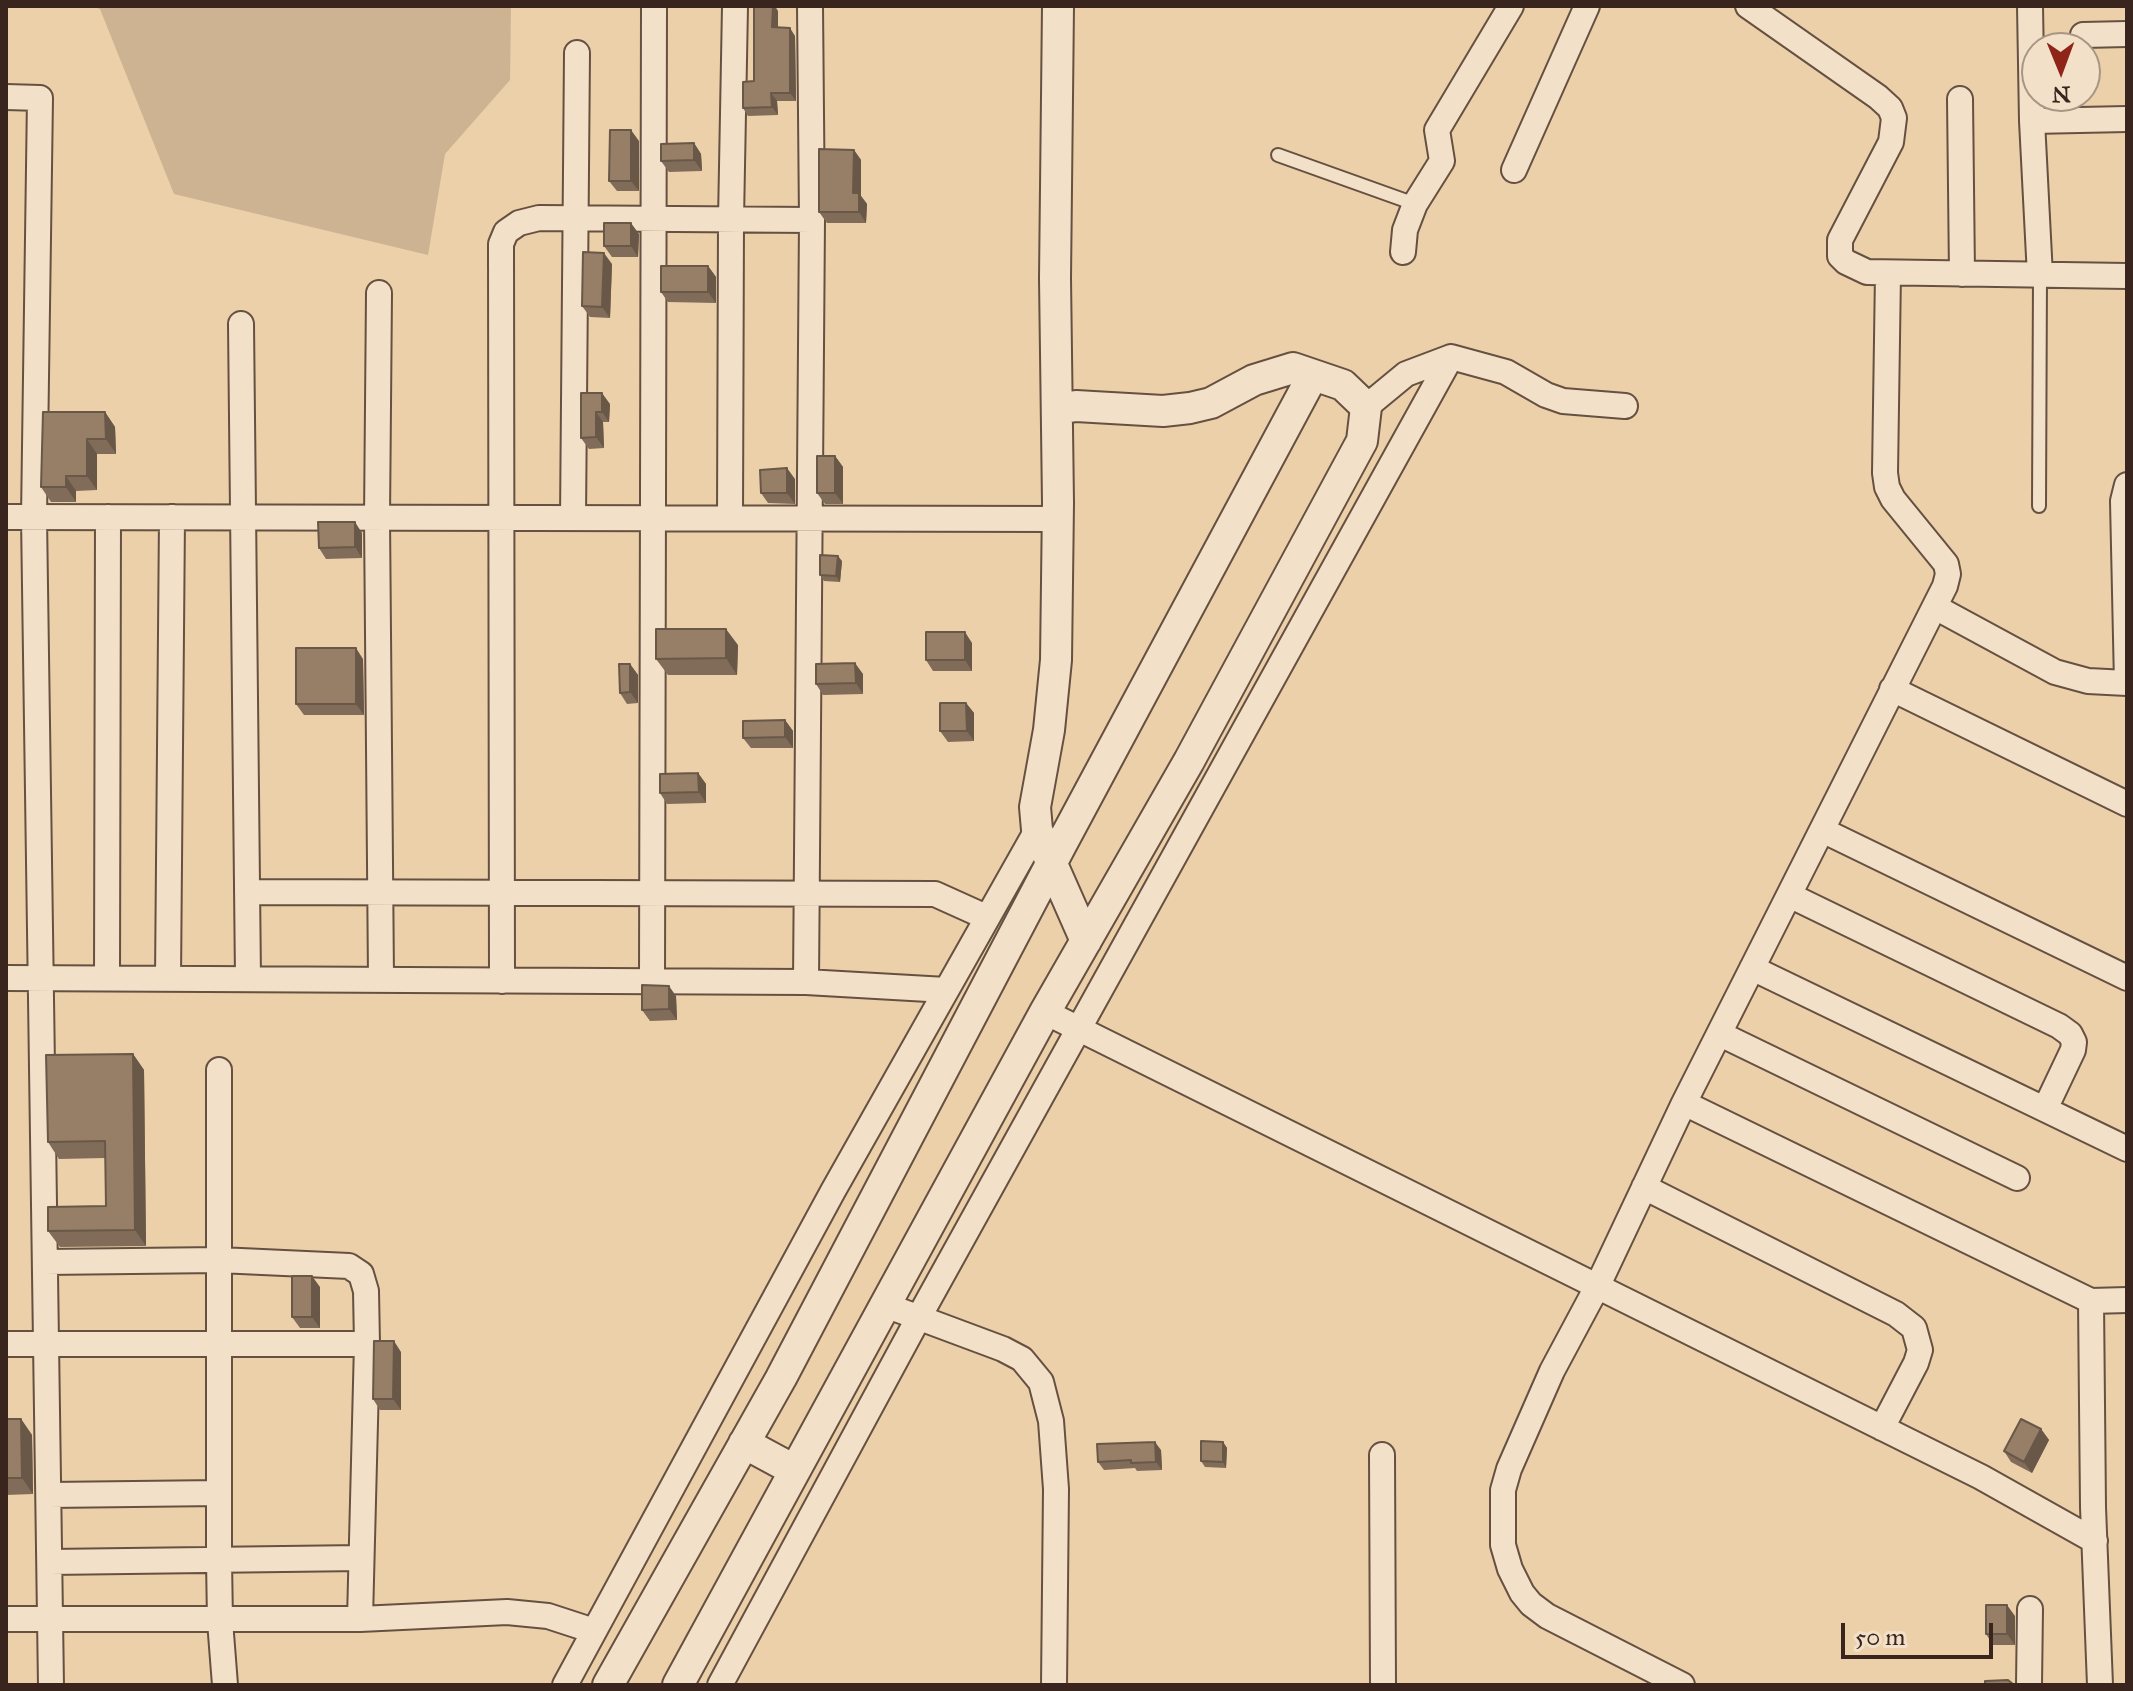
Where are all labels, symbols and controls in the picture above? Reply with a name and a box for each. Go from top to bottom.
north arrow [2021,32,2101,112]
text: N [2052,81,2071,108]
scale bar [1845,1607,1997,1657]
text: 50 m [1855,1622,1905,1652]

